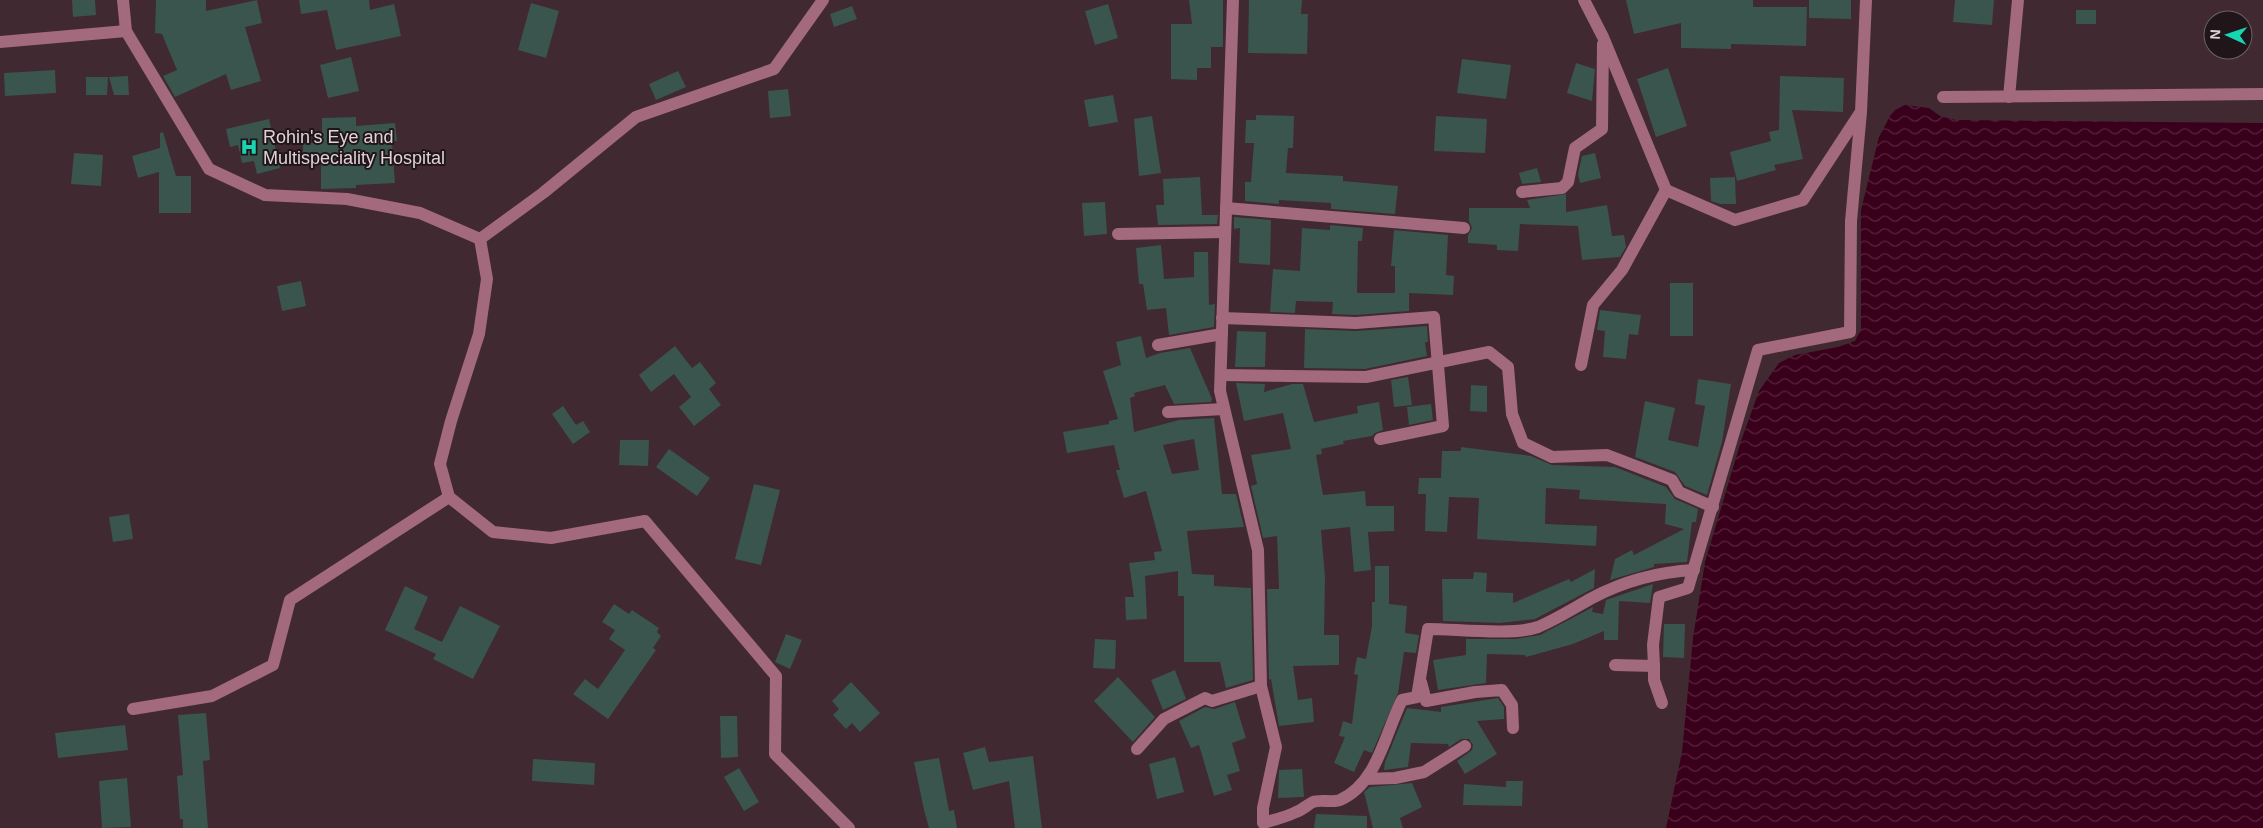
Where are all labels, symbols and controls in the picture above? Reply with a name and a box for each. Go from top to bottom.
north arrow [2203,10,2253,60]
text: N [2207,29,2223,40]
place label: Rohin's Eye and Multispeciality Hospital [263,127,445,168]
hospital icon: Rohin's Eye and Multispeciality Hospital [239,137,259,157]

